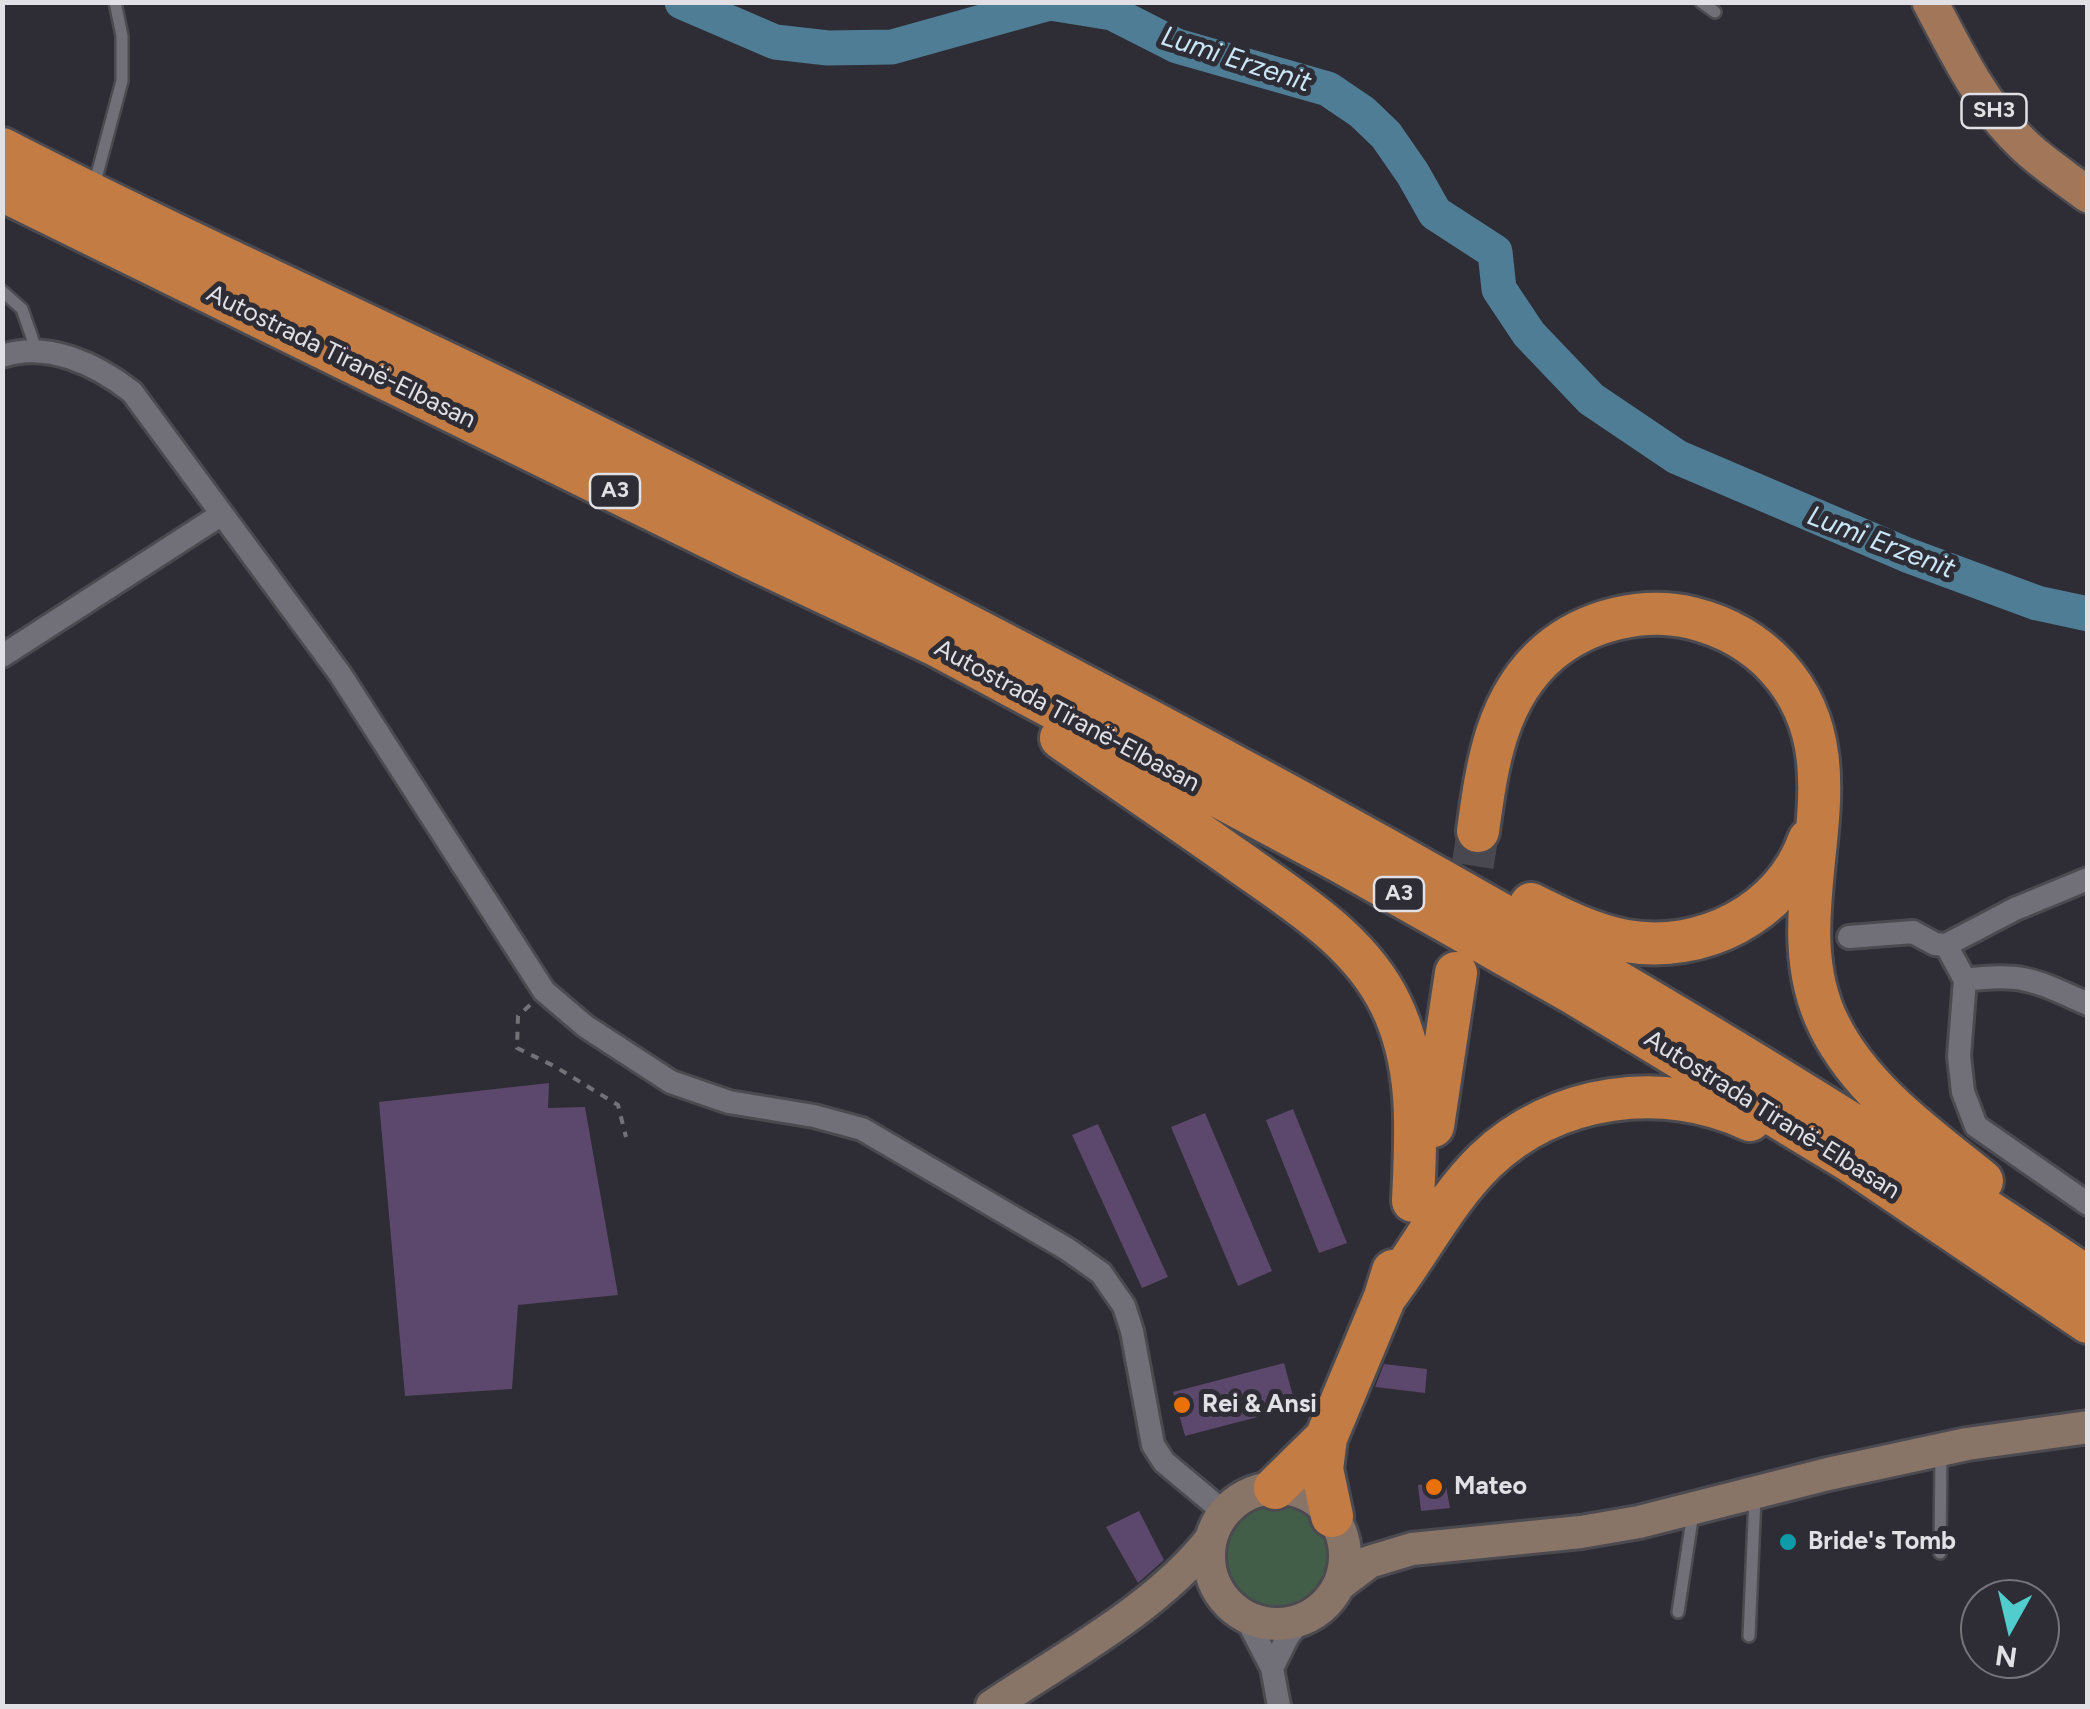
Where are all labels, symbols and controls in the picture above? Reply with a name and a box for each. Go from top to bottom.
water label: Lumi Erzenit [1157,20,1315,100]
road number: SH3 [1962,94,2026,128]
street label: Autostrada Tiranë-Elbasan [202,279,480,435]
road number: A3 [590,474,640,508]
water label: Lumi Erzenit [1802,499,1960,587]
street label: Autostrada Tiranë-Elbasan [929,633,1205,799]
road number: A3 [1374,877,1424,911]
street label: Autostrada Tiranë-Elbasan [1639,1024,1905,1206]
place label: Rei & Ansi [1202,1390,1317,1420]
marker: Rei & Ansi [1171,1394,1193,1416]
place label: Mateo [1454,1472,1527,1502]
marker: Mateo [1423,1476,1445,1498]
place label: Bride's Tomb [1808,1527,1956,1557]
marker: Bride's Tomb [1777,1531,1799,1553]
north arrow [1960,1579,2060,1679]
text: N [1993,1638,2019,1675]

